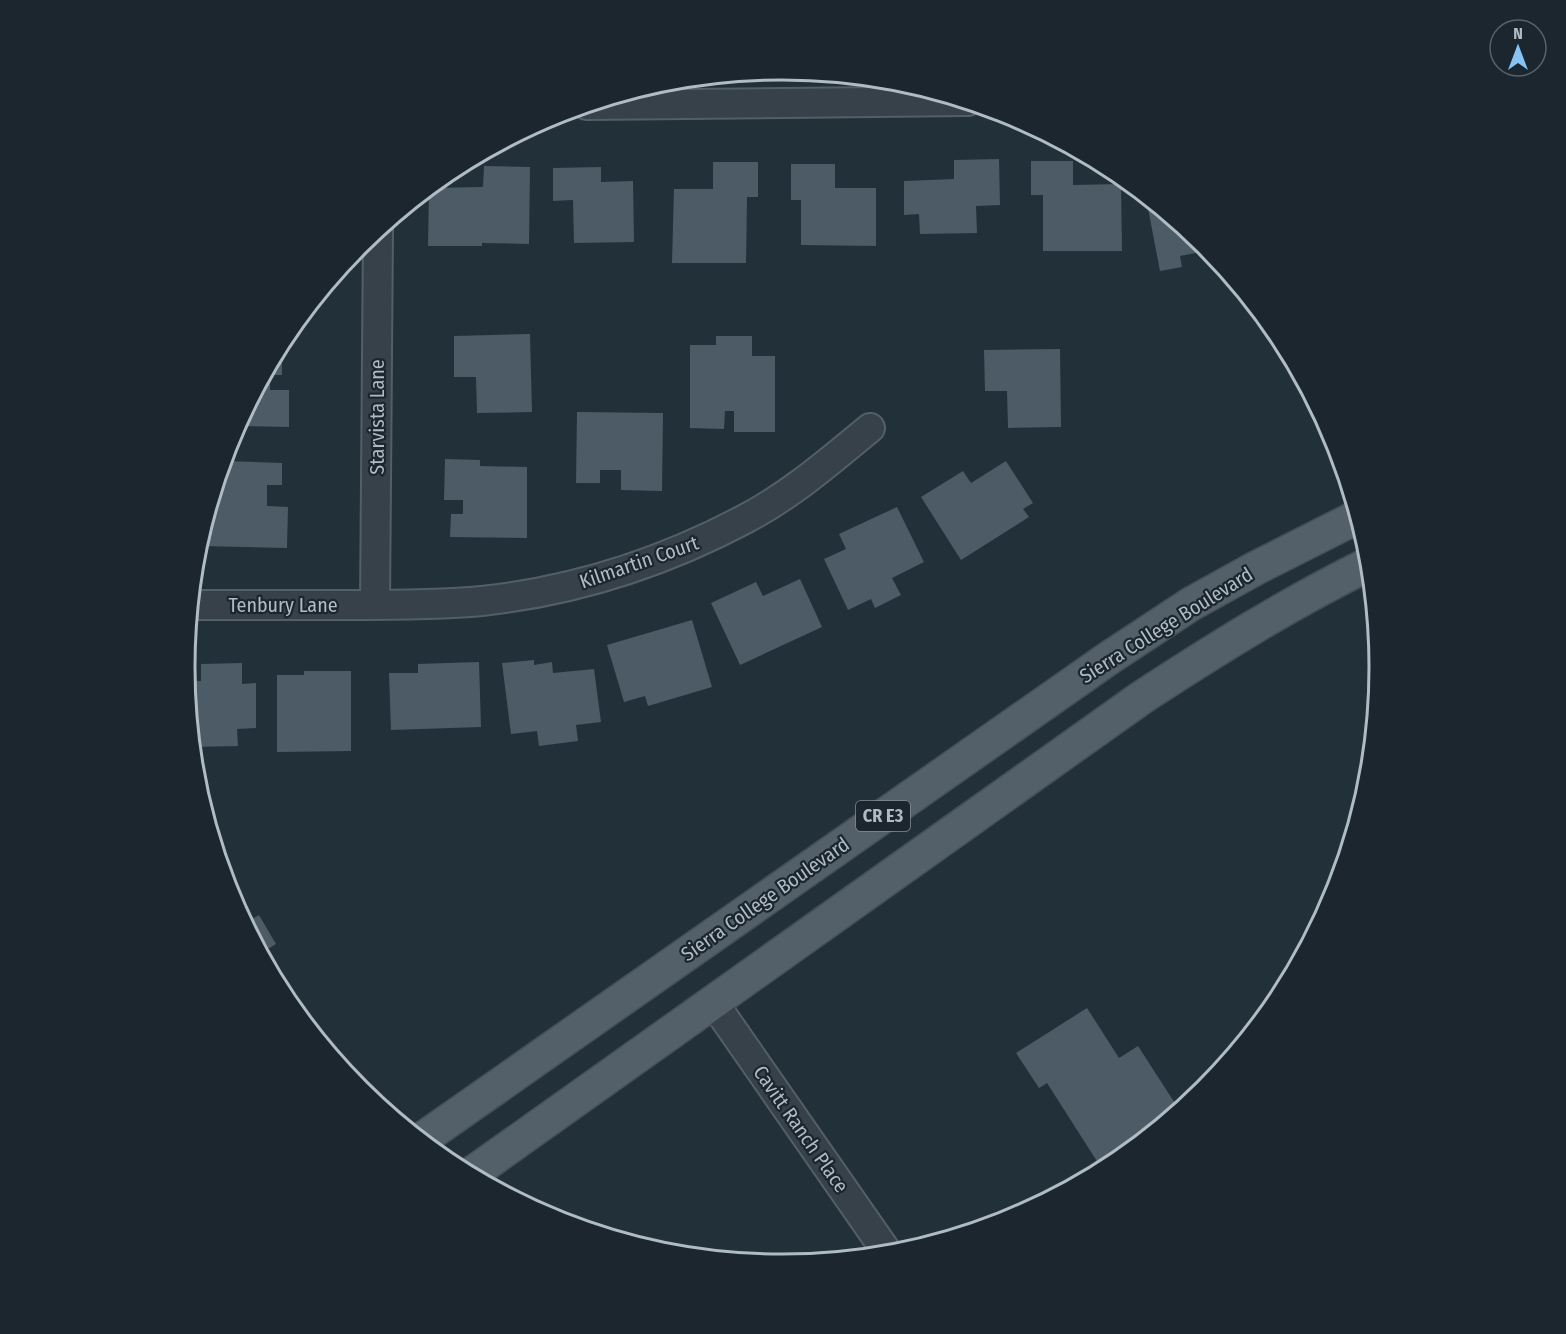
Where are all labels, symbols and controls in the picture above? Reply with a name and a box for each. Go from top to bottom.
north arrow [1488,18,1548,78]
text: N [1513,24,1523,43]
street label: Starvista Lane [365,359,389,475]
street label: Kilmartin Court [576,530,702,594]
street label: Sierra College Boulevard [1075,562,1257,688]
street label: Tenbury Lane [228,593,338,617]
road number: CR E3 [856,801,910,831]
street label: Sierra College Boulevard [676,832,854,966]
street label: Cavitt Ranch Place [748,1061,854,1197]

